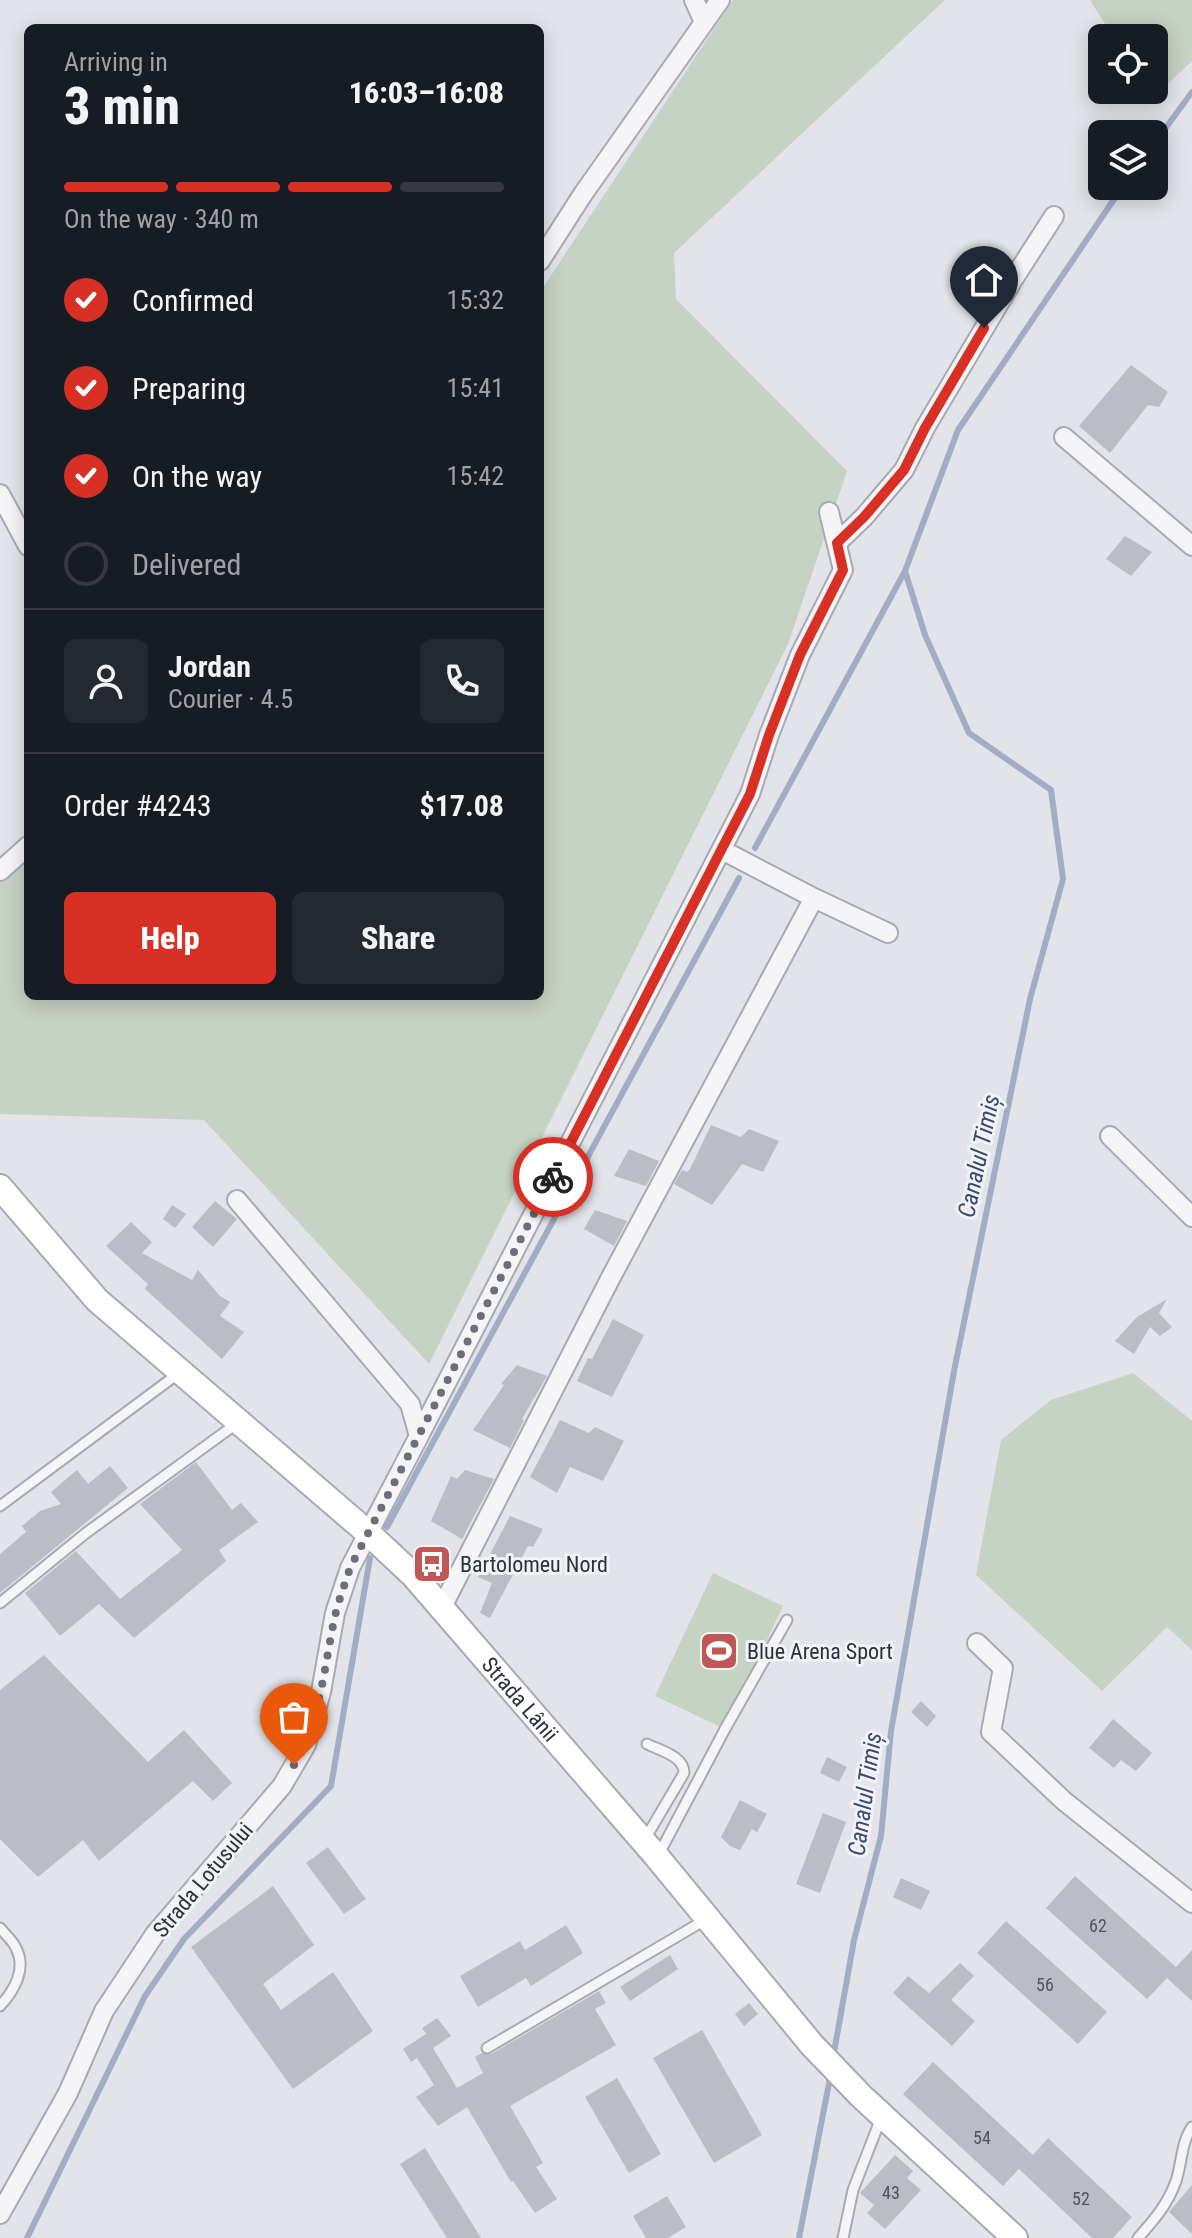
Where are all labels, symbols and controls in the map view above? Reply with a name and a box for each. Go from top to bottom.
map controls [1088,24,1168,200]
button: locate [1088,24,1168,104]
text: Arriving in [64,47,168,77]
text: 16:03–16:08 [349,75,504,110]
text: 3 min [64,76,180,137]
button: layers [1088,120,1168,200]
text: On the way · 340 m [64,204,259,234]
pin [950,246,1018,328]
icon: home [962,258,1006,302]
icon: check [64,278,108,322]
text: Confirmed [132,283,254,318]
text: 15:32 [447,285,504,315]
icon: check [64,366,108,410]
text: Preparing [132,371,246,406]
text: 15:41 [447,373,504,403]
icon: check [64,454,108,498]
text: On the way [132,459,262,494]
text: 15:42 [447,461,504,491]
text: Delivered [132,547,241,582]
button: person [64,639,148,723]
button: phone [420,639,504,723]
text: Jordan [168,649,251,684]
text: Courier · 4.5 [168,684,293,714]
text: Order #4243 [64,788,212,823]
text: $17.08 [419,788,504,823]
button: Help [64,892,276,984]
button: Share [292,892,504,984]
water label: Canalul Timiș [952,1092,1006,1220]
courier [513,1137,593,1217]
icon: bike [531,1155,575,1199]
bus stop icon: Bartolomeu Nord [411,1543,453,1585]
place label: Bartolomeu Nord [460,1552,608,1577]
sports icon: Blue Arena Sport [698,1630,740,1672]
place label: Blue Arena Sport [747,1639,893,1664]
street label: Strada Lânii [477,1652,564,1746]
pin [260,1683,328,1765]
icon: bag [272,1695,316,1739]
water label: Canalul Timiș [842,1730,888,1858]
street label: Strada Lotusului [148,1818,258,1942]
house number: 62 [1089,1915,1107,1936]
house number: 56 [1036,1974,1054,1995]
house number: 54 [973,2127,991,2148]
house number: 43 [882,2182,900,2203]
house number: 52 [1072,2188,1090,2209]

